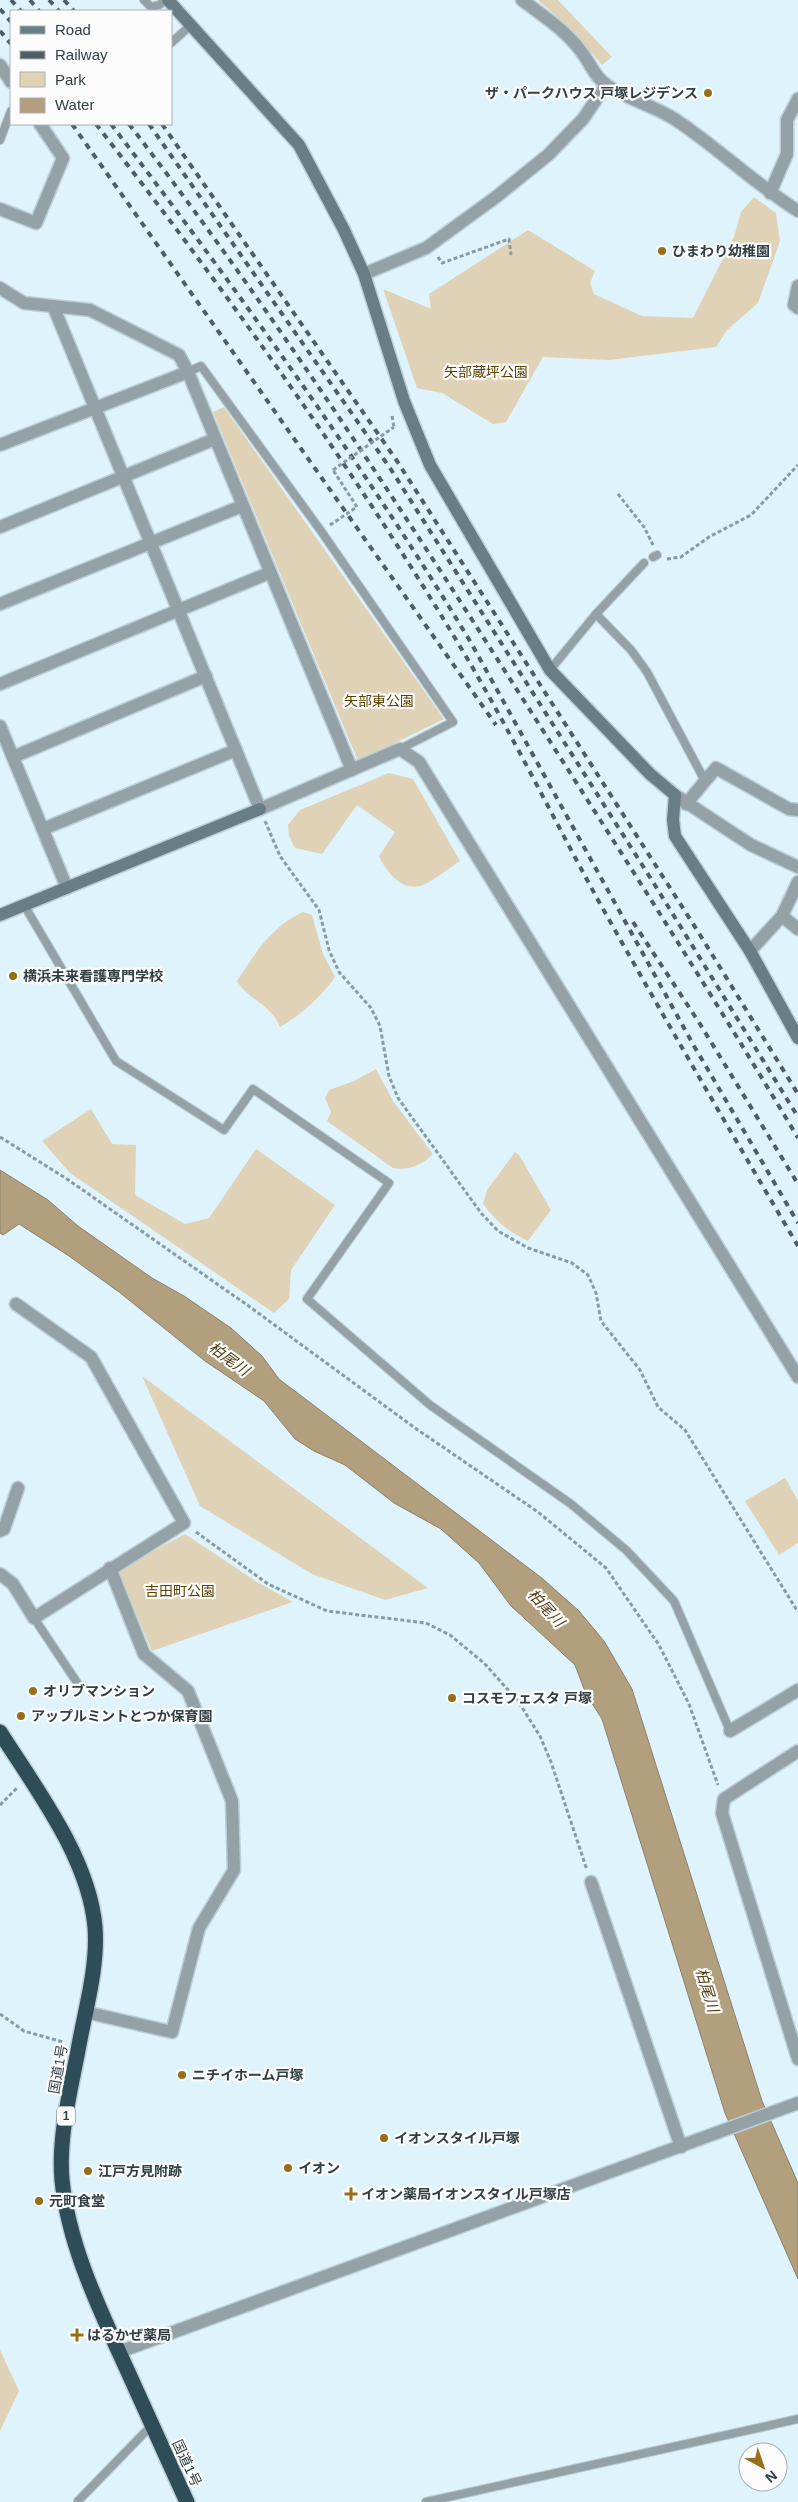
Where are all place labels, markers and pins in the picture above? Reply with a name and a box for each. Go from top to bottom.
place label: ザ・パークハウス 戸塚レジデンス [485,85,698,101]
marker: ザ・パークハウス 戸塚レジデンス [702,87,714,99]
place label: ひまわり幼稚園 [672,243,770,259]
marker: ひまわり幼稚園 [656,245,668,257]
place label: 横浜未来看護専門学校 [23,968,163,984]
marker: 横浜未来看護専門学校 [7,970,19,982]
place label: オリブマンション [43,1683,155,1699]
marker: オリブマンション [27,1685,39,1697]
place label: コスモフェスタ 戸塚 [462,1690,592,1706]
marker: コスモフェスタ 戸塚 [446,1692,458,1704]
place label: アップルミントとつか保育園 [31,1708,212,1724]
marker: アップルミントとつか保育園 [15,1710,27,1722]
place label: ニチイホーム戸塚 [192,2067,304,2083]
marker: ニチイホーム戸塚 [176,2069,188,2081]
place label: イオンスタイル戸塚 [394,2130,520,2146]
marker: イオンスタイル戸塚 [378,2132,390,2144]
place label: イオン [298,2160,340,2176]
marker: イオン [282,2162,294,2174]
place label: 江戸方見附跡 [98,2163,182,2179]
marker: 江戸方見附跡 [82,2165,94,2177]
place label: イオン薬局イオンスタイル戸塚店 [361,2186,571,2202]
marker: イオン薬局イオンスタイル戸塚店 [345,2188,357,2200]
place label: 元町食堂 [49,2193,105,2209]
marker: 元町食堂 [33,2195,45,2207]
place label: はるかぜ薬局 [87,2327,171,2343]
marker: はるかぜ薬局 [71,2329,83,2341]

